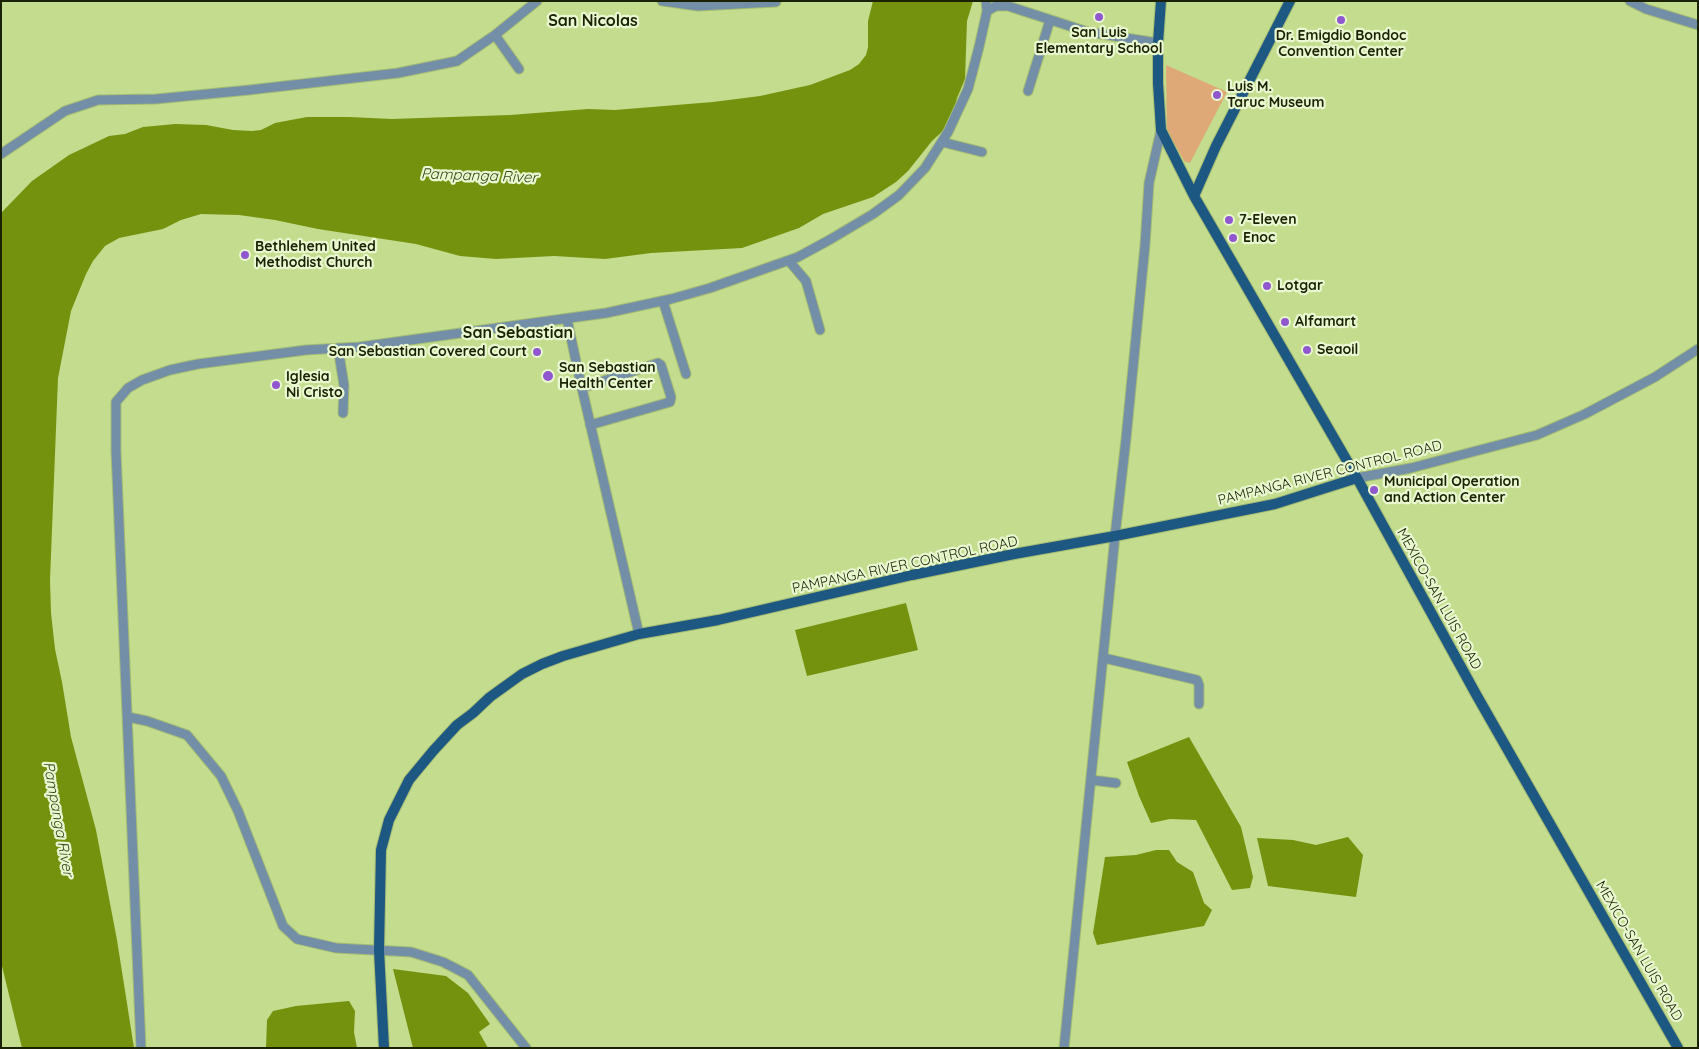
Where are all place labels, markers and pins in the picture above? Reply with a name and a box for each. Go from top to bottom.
marker: San Luis Elementary School [1093,11,1105,23]
marker: Dr. Emigdio Bondoc Convention Center [1335,14,1347,26]
place label: San Luis Elementary School [1035,25,1163,58]
place label: Dr. Emigdio Bondoc Convention Center [1276,28,1406,60]
place label: Luis M. Taruc Museum [1227,79,1324,111]
marker: Luis M. Taruc Museum [1211,89,1223,101]
place label: 7-Eleven [1239,212,1296,228]
marker: 7-Eleven [1223,214,1235,226]
place label: Enoc [1243,230,1275,246]
marker: Enoc [1227,232,1239,244]
place label: Bethlehem United Methodist Church [255,239,376,272]
marker: Bethlehem United Methodist Church [239,249,251,261]
place label: Lotgar [1277,278,1323,294]
marker: Lotgar [1261,280,1273,292]
place label: Alfamart [1295,314,1356,330]
marker: Alfamart [1279,316,1291,328]
place label: Seaoil [1317,342,1358,358]
place label: San Sebastian Covered Court [329,344,527,360]
marker: Seaoil [1301,344,1313,356]
marker: San Sebastian Covered Court [531,346,543,358]
place label: San Sebastian Health Center [559,360,656,392]
place label: Iglesia Ni Cristo [286,369,343,402]
marker: San Sebastian Health Center [541,369,555,383]
marker: Iglesia Ni Cristo [270,379,282,391]
place label: Municipal Operation and Action Center [1384,474,1520,507]
marker: Municipal Operation and Action Center [1368,484,1380,496]

